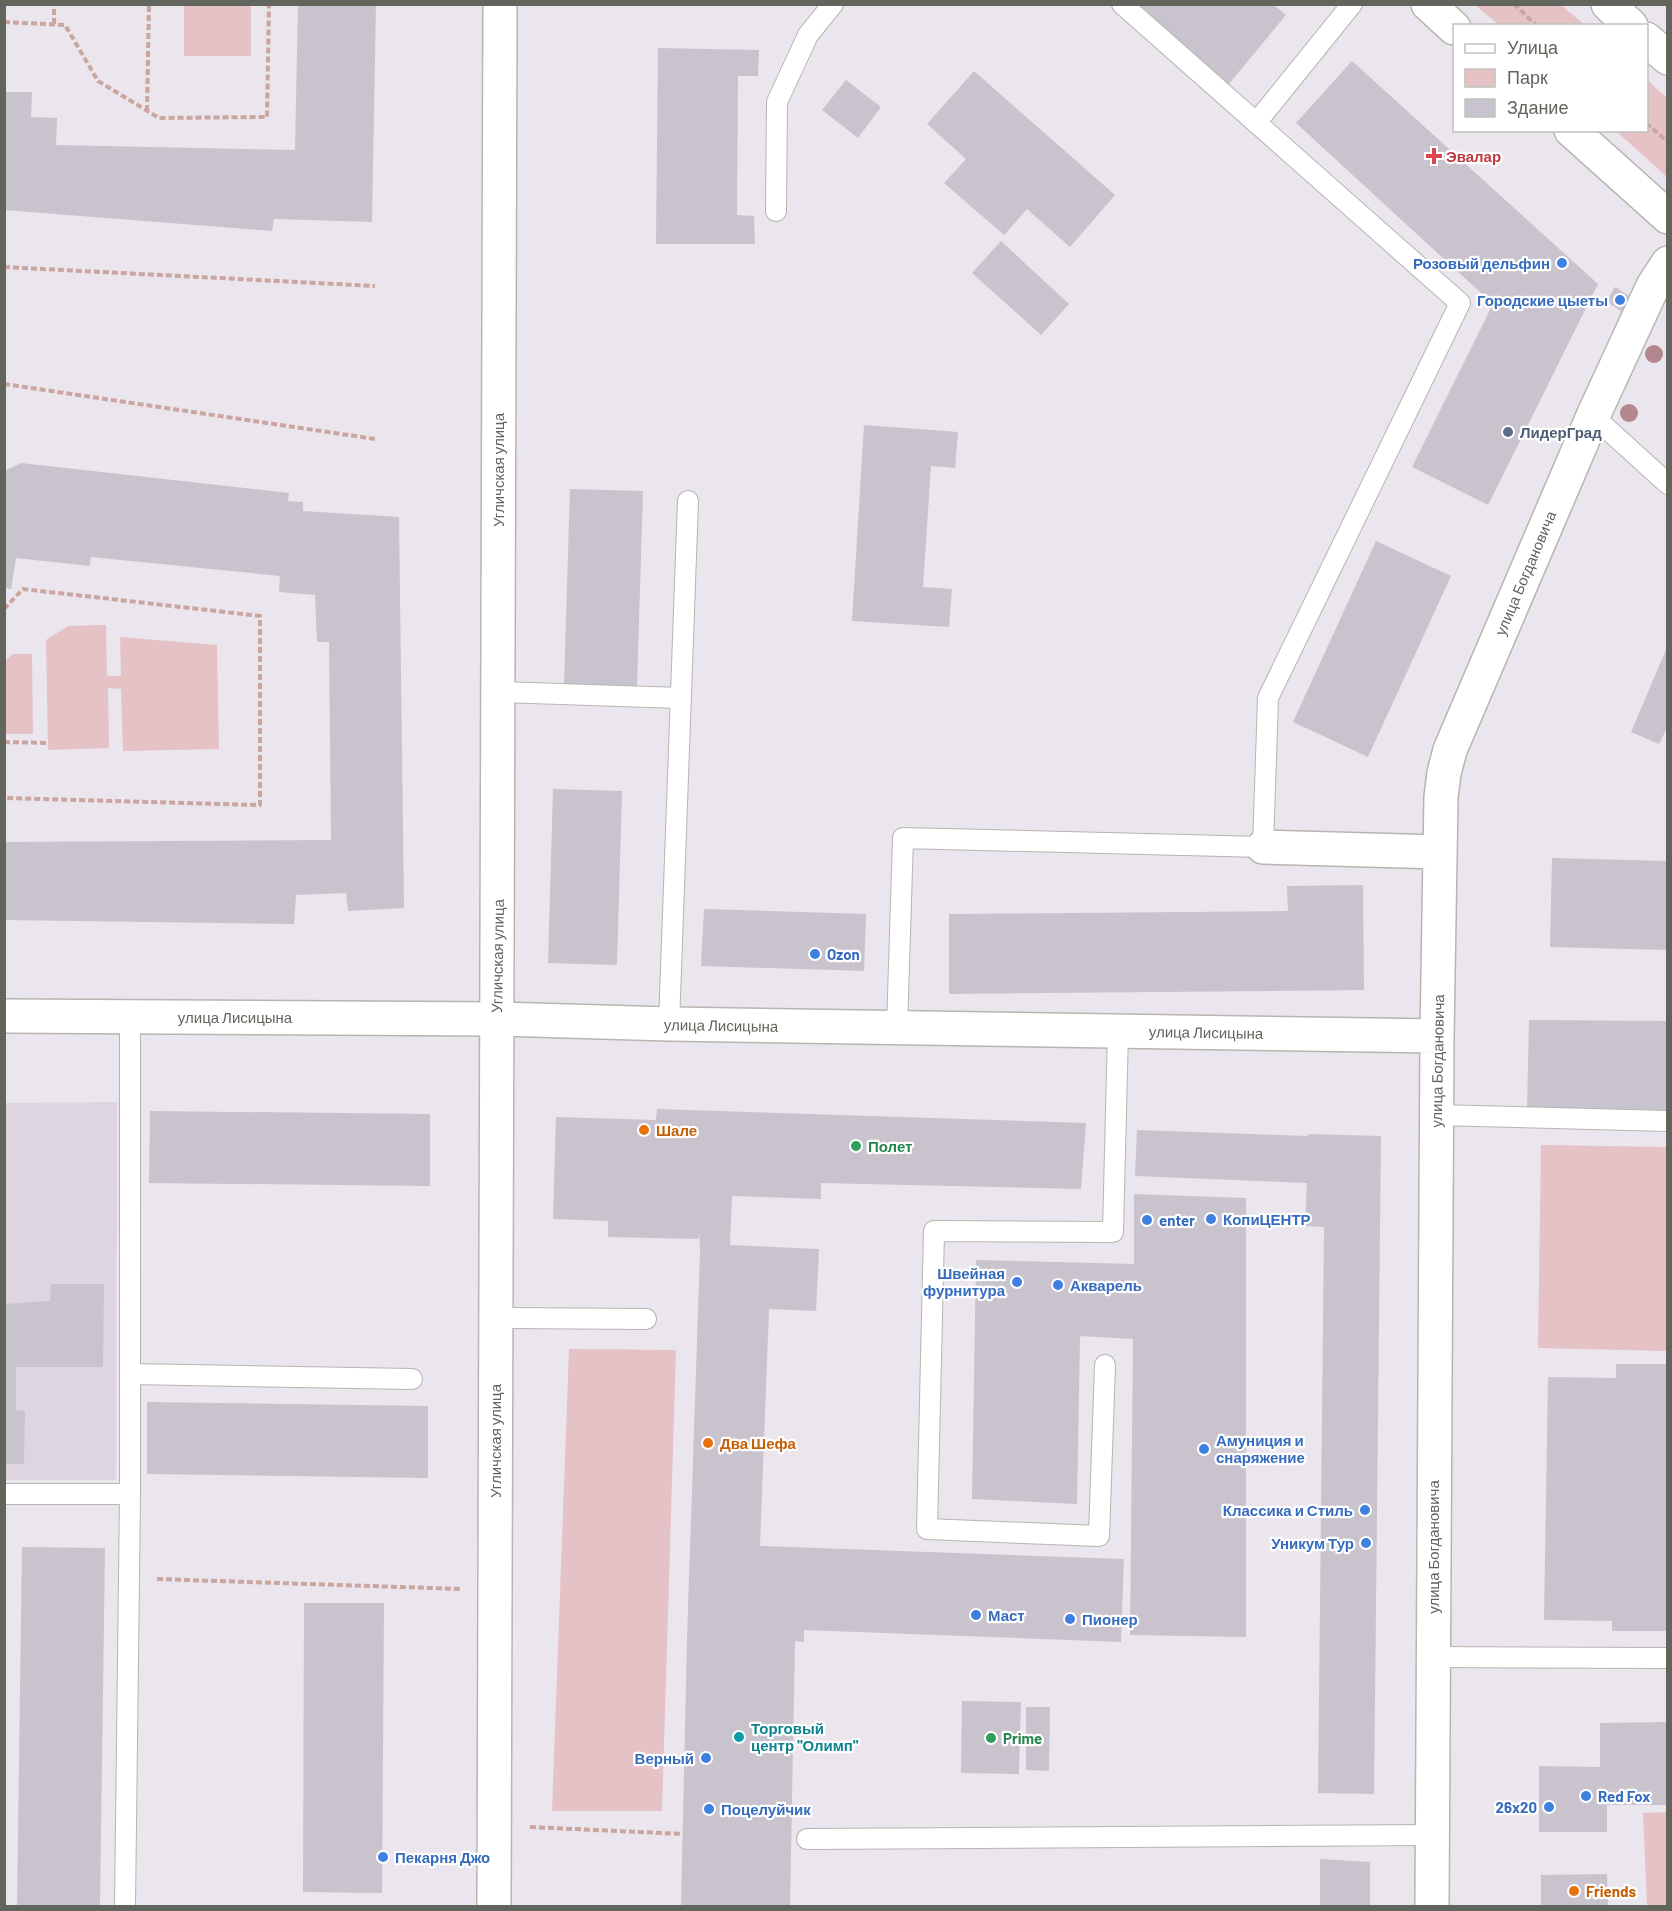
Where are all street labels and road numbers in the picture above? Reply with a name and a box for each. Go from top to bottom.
street label: Угличская улица [489,412,507,527]
street label: улица Богдановича [1491,507,1560,638]
street label: Угличская улица [487,898,507,1013]
street label: улица Богдановича [1427,993,1447,1128]
street label: улица Лисицына [178,1008,293,1026]
street label: улица Лисицына [664,1015,779,1035]
street label: улица Лисицына [1149,1022,1264,1042]
street label: Угличская улица [486,1383,504,1498]
street label: улица Богдановича [1424,1480,1442,1614]

